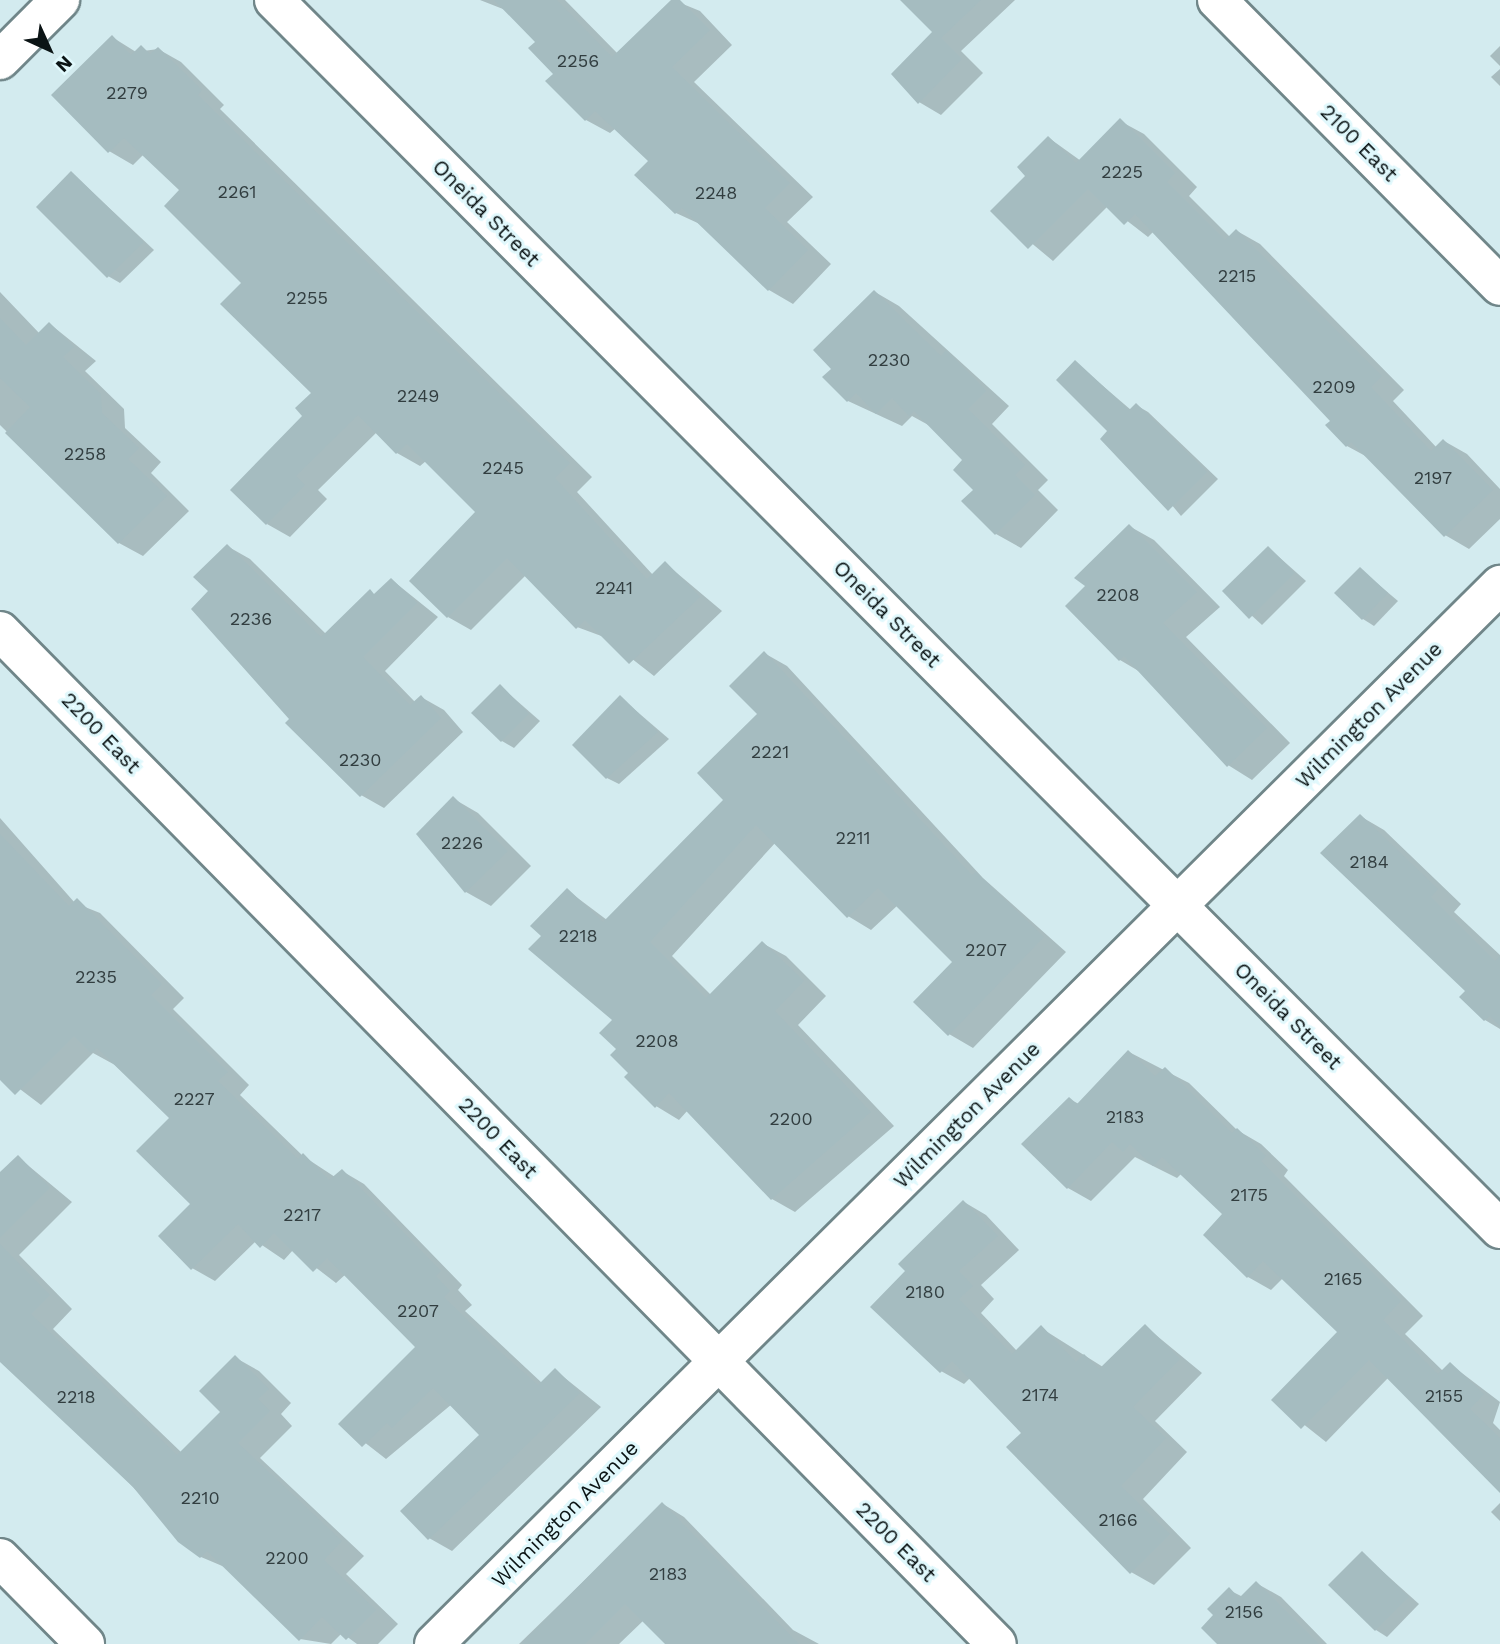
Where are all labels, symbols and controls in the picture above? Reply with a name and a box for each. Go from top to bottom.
north arrow [14,14,84,84]
house number: 2256 [557,50,599,72]
text: N [51,51,77,77]
house number: 2279 [106,82,148,104]
street label: 2100 East [1315,99,1403,187]
street label: Oneida Street [427,154,545,272]
house number: 2225 [1101,161,1143,183]
house number: 2261 [218,181,256,203]
house number: 2248 [695,182,737,204]
house number: 2215 [1218,265,1256,287]
house number: 2255 [286,287,328,309]
house number: 2230 [868,349,910,371]
house number: 2209 [1312,376,1356,398]
house number: 2249 [397,385,439,407]
house number: 2258 [64,443,106,465]
house number: 2245 [482,457,524,479]
house number: 2197 [1414,467,1452,489]
street label: Oneida Street [828,555,946,673]
house number: 2241 [595,577,633,599]
house number: 2208 [1096,584,1140,606]
house number: 2236 [230,608,272,630]
street label: Wilmington Avenue [1290,636,1448,794]
street label: 2200 East [56,687,146,779]
house number: 2221 [751,741,789,763]
house number: 2230 [339,749,381,771]
house number: 2211 [835,827,871,849]
house number: 2226 [441,832,483,854]
house number: 2184 [1349,851,1389,873]
house number: 2218 [558,925,598,947]
house number: 2207 [965,939,1007,961]
street label: Oneida Street [1229,957,1347,1075]
house number: 2235 [75,966,117,988]
house number: 2208 [635,1030,679,1052]
street label: Wilmington Avenue [888,1036,1046,1194]
house number: 2227 [173,1088,215,1110]
street label: 2200 East [453,1092,543,1184]
house number: 2183 [1106,1106,1144,1128]
house number: 2200 [769,1108,813,1130]
house number: 2175 [1230,1184,1268,1206]
house number: 2217 [283,1204,321,1226]
house number: 2165 [1324,1268,1362,1290]
house number: 2180 [905,1281,945,1303]
house number: 2207 [397,1300,439,1322]
house number: 2174 [1021,1384,1059,1406]
house number: 2155 [1425,1385,1463,1407]
house number: 2218 [56,1386,96,1408]
street label: Wilmington Avenue [486,1435,644,1593]
house number: 2210 [180,1487,220,1509]
street label: 2200 East [851,1497,941,1587]
house number: 2166 [1098,1509,1138,1531]
house number: 2200 [265,1547,309,1569]
house number: 2183 [649,1563,687,1585]
house number: 2156 [1225,1601,1263,1623]

